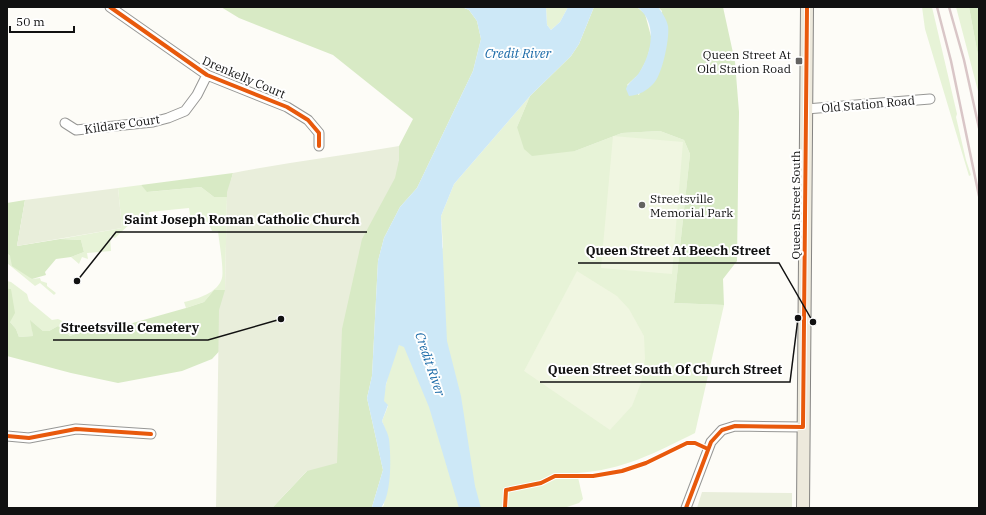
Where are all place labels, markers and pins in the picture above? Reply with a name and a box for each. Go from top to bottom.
place label: Queen Street At Old Station Road [697,47,791,76]
marker: Queen Street At Old Station Road [794,56,804,66]
place label: Streetsville Memorial Park [650,191,733,220]
marker: Streetsville Memorial Park [637,200,647,210]
callout: Saint Joseph Roman Catholic Church [116,207,367,232]
callout: Queen Street At Beech Street [578,238,779,263]
callout: Streetsville Cemetery [53,315,208,340]
callout: Queen Street South Of Church Street [540,357,790,382]

